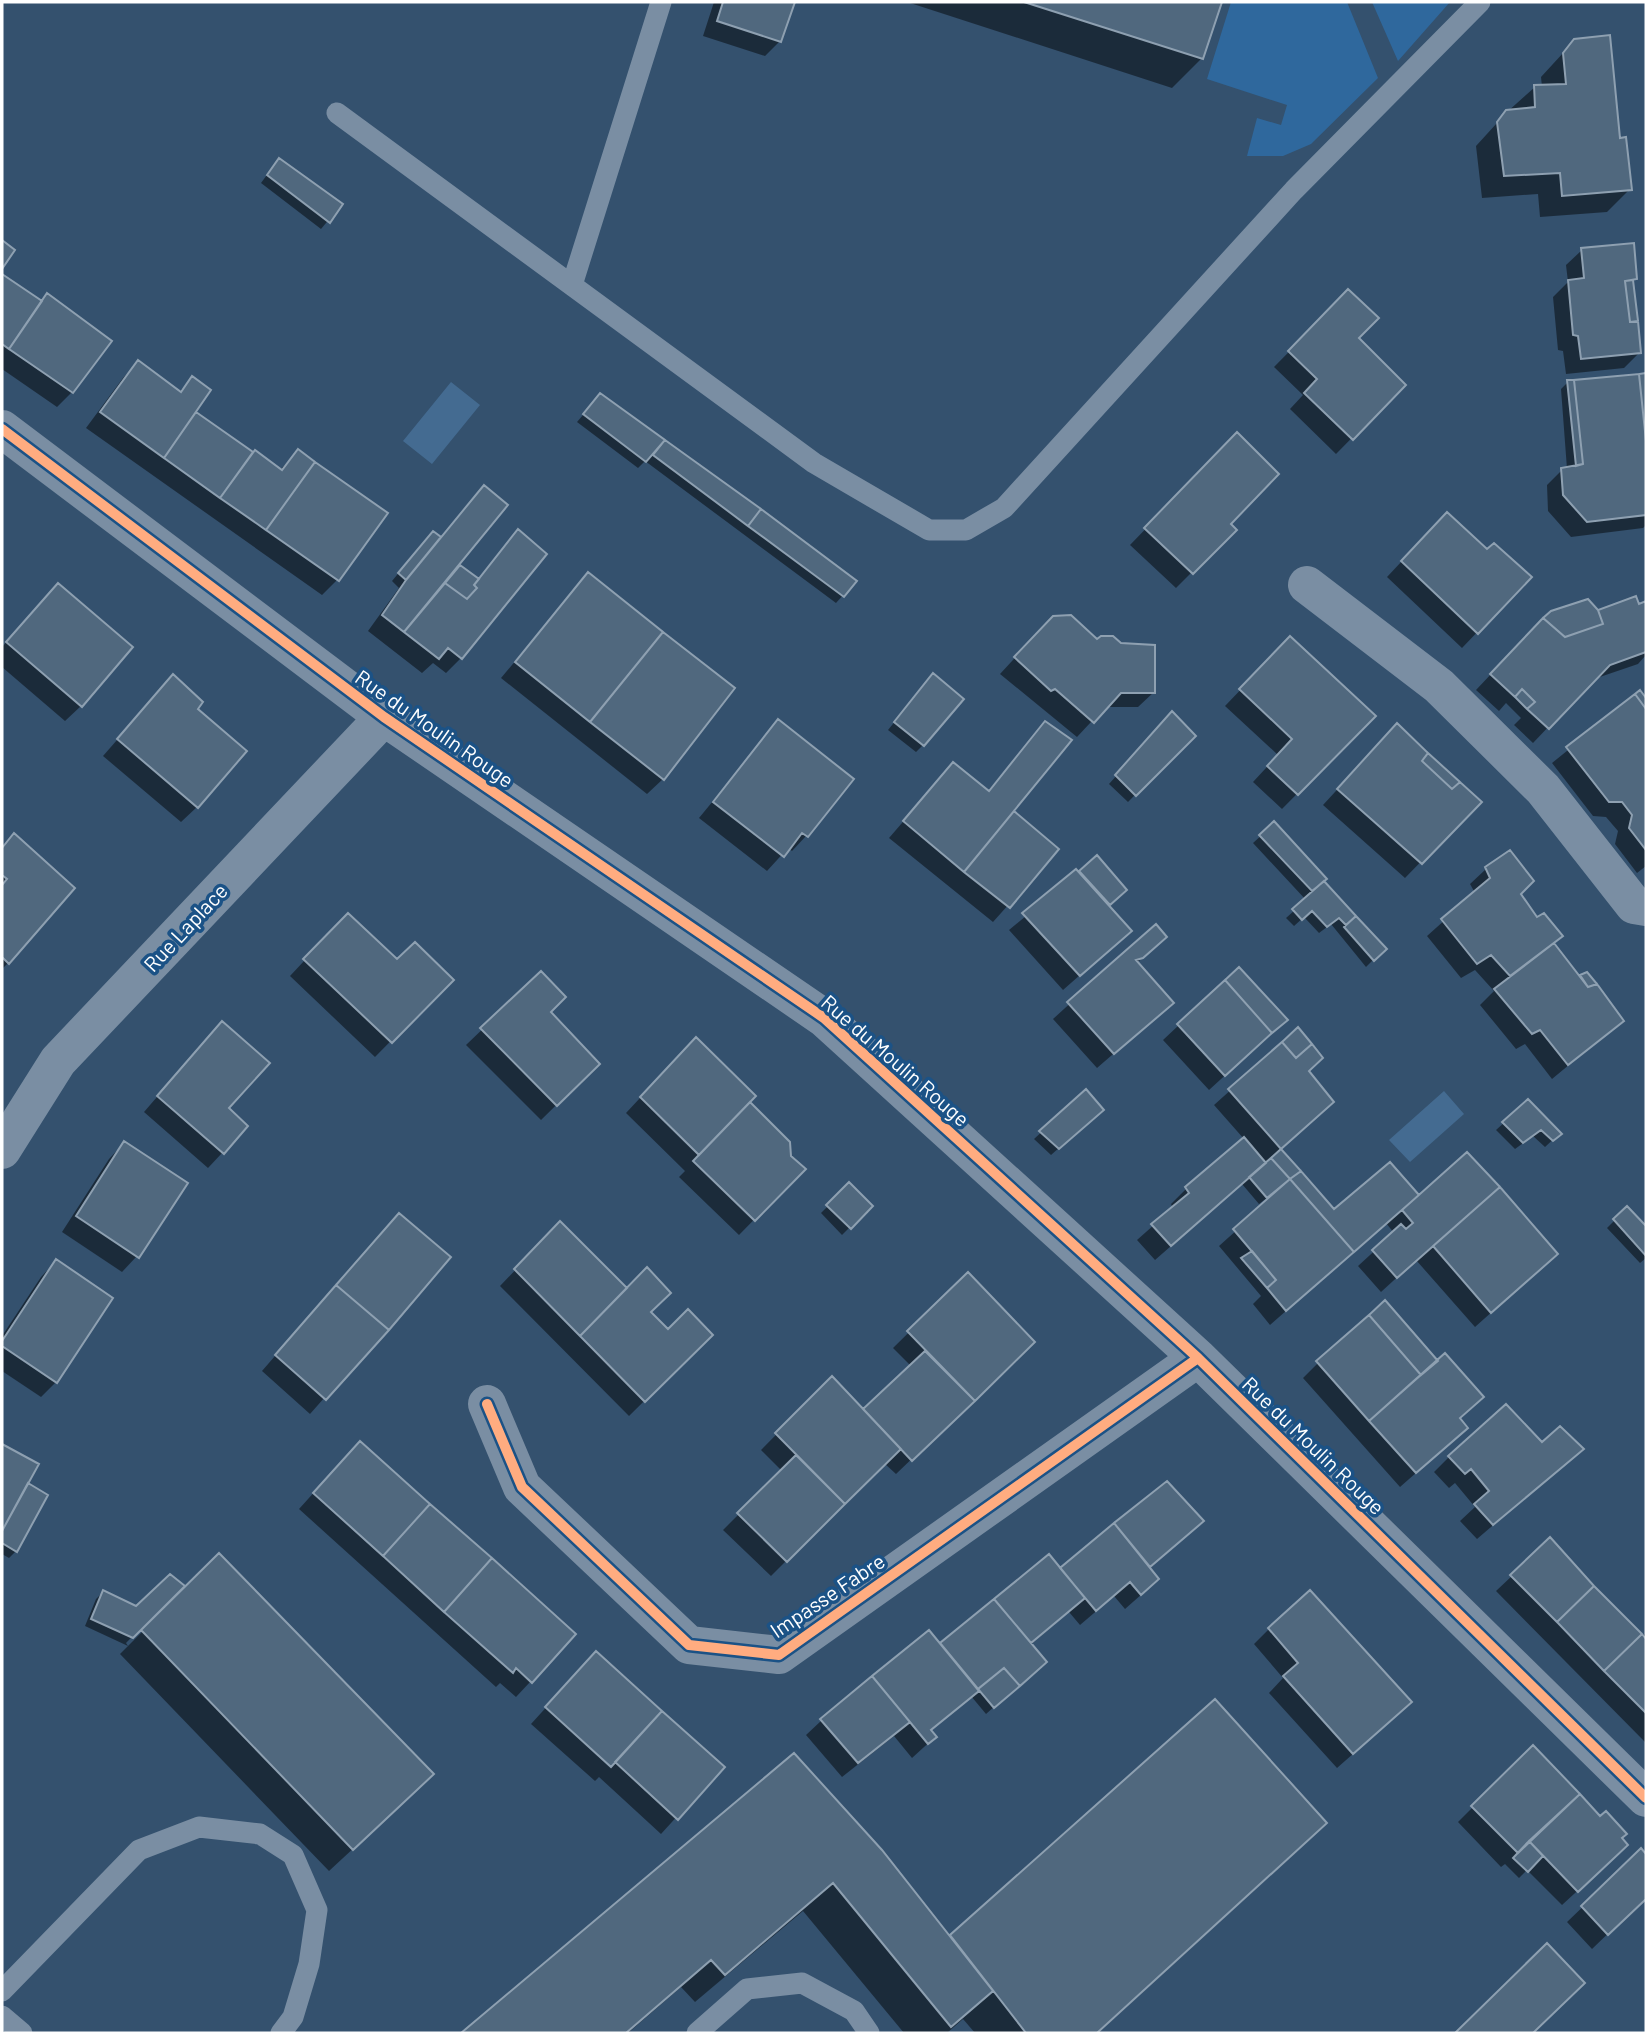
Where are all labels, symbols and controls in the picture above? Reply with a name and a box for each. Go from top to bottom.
street label: Rue du Moulin Rouge [351,664,519,792]
street label: Rue Laplace [138,878,232,976]
street label: Rue du Moulin Rouge [817,989,975,1131]
street label: Rue du Moulin Rouge [1238,1371,1390,1519]
street label: Impasse Fabre [765,1548,889,1642]

